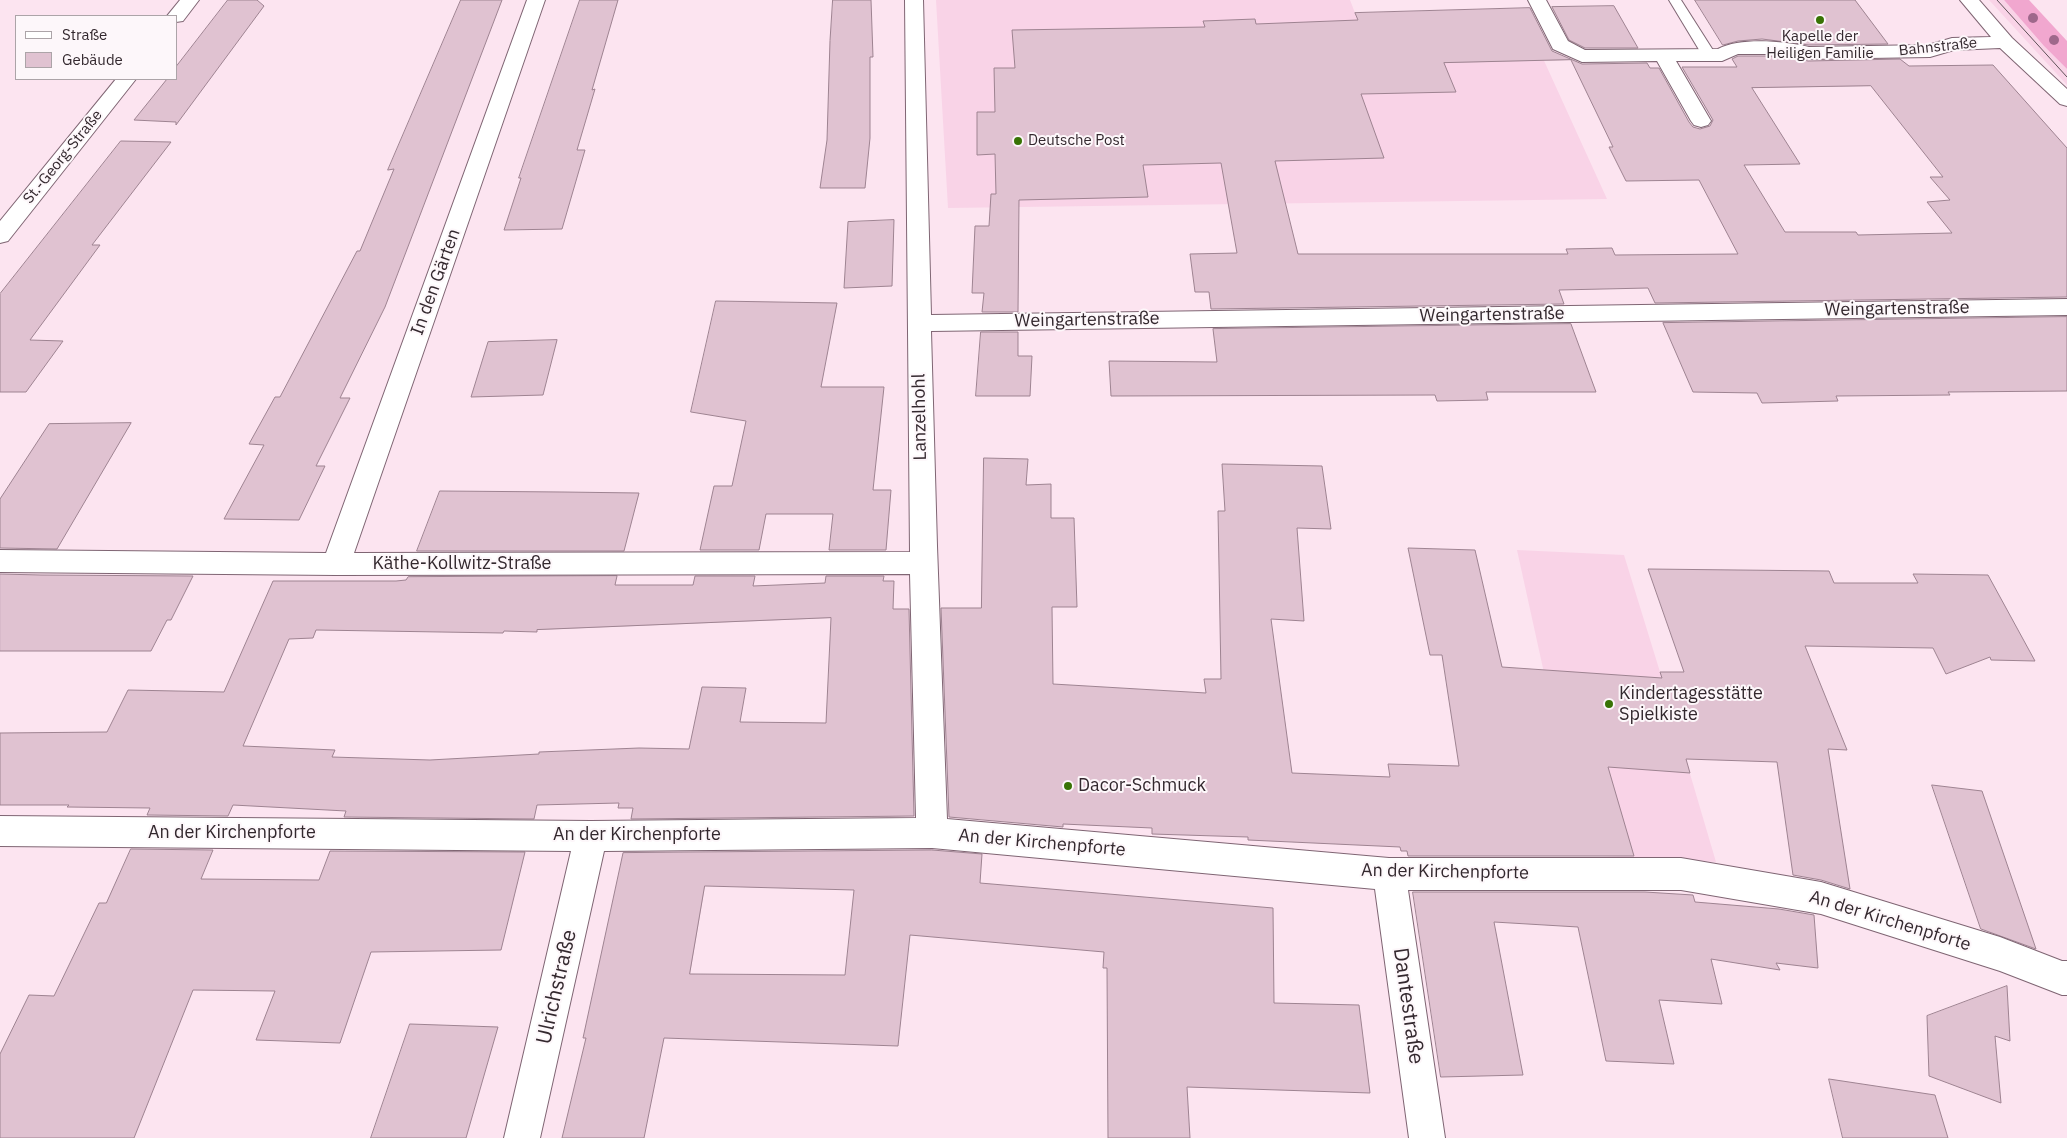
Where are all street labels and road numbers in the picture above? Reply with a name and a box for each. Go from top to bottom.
street label: Bahnstraße [1898,34,1978,60]
street label: St.-Georg-Straße [20,107,106,207]
street label: In den Gärten [407,226,465,338]
street label: Weingartenstraße [1824,297,1970,321]
street label: Weingartenstraße [1419,303,1565,327]
street label: Weingartenstraße [1014,308,1160,332]
street label: Lanzelhohl [908,373,932,461]
street label: Käthe-Kollwitz-Straße [373,553,551,575]
street label: An der Kirchenpforte [148,822,316,844]
street label: An der Kirchenpforte [553,824,721,846]
street label: An der Kirchenpforte [957,825,1127,861]
street label: An der Kirchenpforte [1361,860,1529,884]
street label: An der Kirchenpforte [1807,886,1973,956]
street label: Ulrichstraße [532,927,582,1047]
street label: Dantestraße [1387,946,1429,1066]

